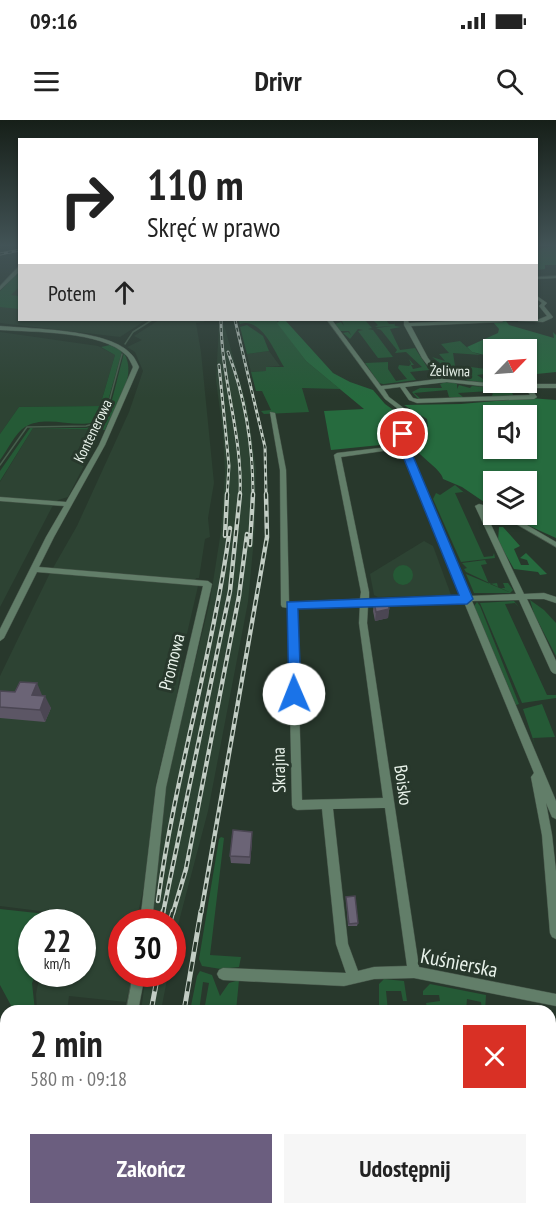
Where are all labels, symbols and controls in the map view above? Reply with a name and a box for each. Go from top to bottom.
text: 09:16 [30,7,78,35]
text: Drivr [254,64,302,98]
icon: menu [30,65,63,98]
icon: search [493,65,526,98]
text: 110 m [147,157,244,212]
icon: right [48,162,126,240]
text: Skręć w prawo [147,210,281,244]
icon: ahead [108,276,141,309]
text: Potem [48,279,96,307]
north arrow [483,339,537,393]
map controls [483,339,537,525]
street label: Żeliwna [430,361,470,380]
street label: Kontenerowa [69,396,116,466]
button: sound [483,405,537,459]
pin [377,408,428,459]
icon: arrive [386,417,419,450]
button: layers [483,471,537,525]
street label: Promowa [153,631,190,693]
position arrow [262,662,326,726]
street label: Skrajna [267,747,290,793]
street label: Boisko [389,763,418,807]
speed limit sign: 30 [108,909,186,987]
text: 22 [43,921,71,960]
street label: Kuśnierska [418,942,500,983]
text: km/h [44,954,70,973]
text: 2 min [30,1020,103,1067]
button: close [463,1025,526,1088]
text: 580 m · 09:18 [30,1066,127,1092]
button: Zakończ [30,1134,272,1203]
button: Udostępnij [284,1134,526,1203]

